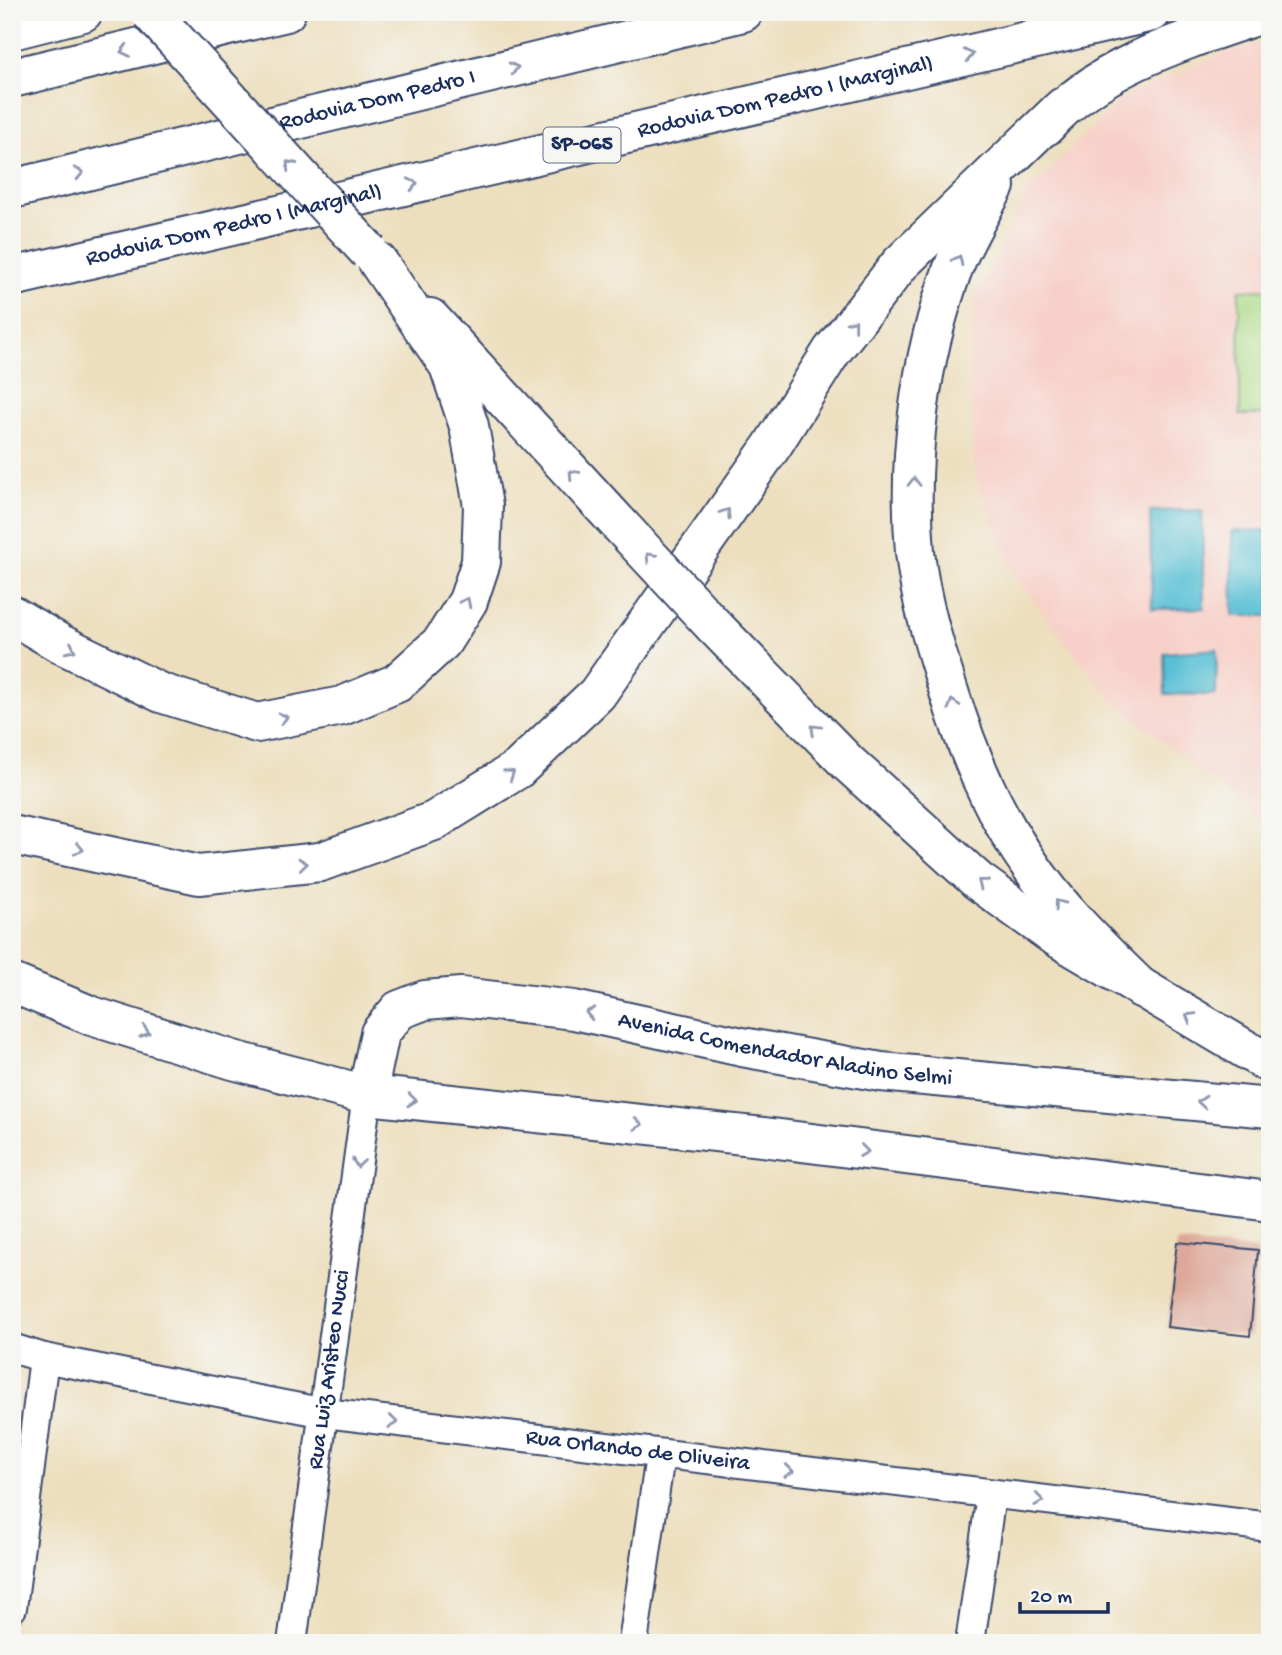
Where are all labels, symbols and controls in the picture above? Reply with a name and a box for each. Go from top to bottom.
one-way arrow [119,43,131,57]
one-way arrow [963,49,975,63]
street label: Rodovia Dom Pedro I (Marginal) [635,50,936,145]
one-way arrow [508,62,520,76]
street label: Rodovia Dom Pedro I [277,64,478,137]
road number: SP-065 [544,128,620,162]
one-way arrow [286,160,298,173]
one-way arrow [73,167,85,181]
street label: Rodovia Dom Pedro I (Marginal) [83,178,385,273]
one-way arrow [407,178,419,193]
one-way arrow [949,255,963,267]
one-way arrow [844,320,857,332]
one-way arrow [569,469,581,482]
one-way arrow [906,476,922,487]
one-way arrow [718,508,730,521]
one-way arrow [646,552,658,565]
one-way arrow [458,597,472,609]
one-way arrow [64,640,77,654]
one-way arrow [947,699,961,711]
one-way arrow [277,711,289,726]
one-way arrow [810,724,823,737]
one-way arrow [502,770,515,782]
one-way arrow [73,841,85,856]
one-way arrow [297,856,309,871]
one-way arrow [977,879,990,891]
one-way arrow [1055,899,1068,912]
one-way arrow [584,1007,596,1021]
street label: Avenida Comendador Aladino Selmi [615,1007,953,1092]
one-way arrow [1184,1013,1197,1026]
one-way arrow [139,1024,151,1039]
one-way arrow [407,1092,418,1107]
one-way arrow [1196,1095,1207,1110]
one-way arrow [633,1116,644,1131]
one-way arrow [858,1143,870,1158]
one-way arrow [351,1157,366,1169]
street label: Rua Luiz Aristeo Nucci [302,1268,356,1471]
one-way arrow [387,1414,398,1429]
street label: Rua Orlando de Oliveira [524,1424,753,1478]
one-way arrow [783,1463,794,1478]
one-way arrow [1033,1493,1045,1508]
scale bar [1020,1571,1107,1615]
text: 20 m [1030,1586,1072,1611]

